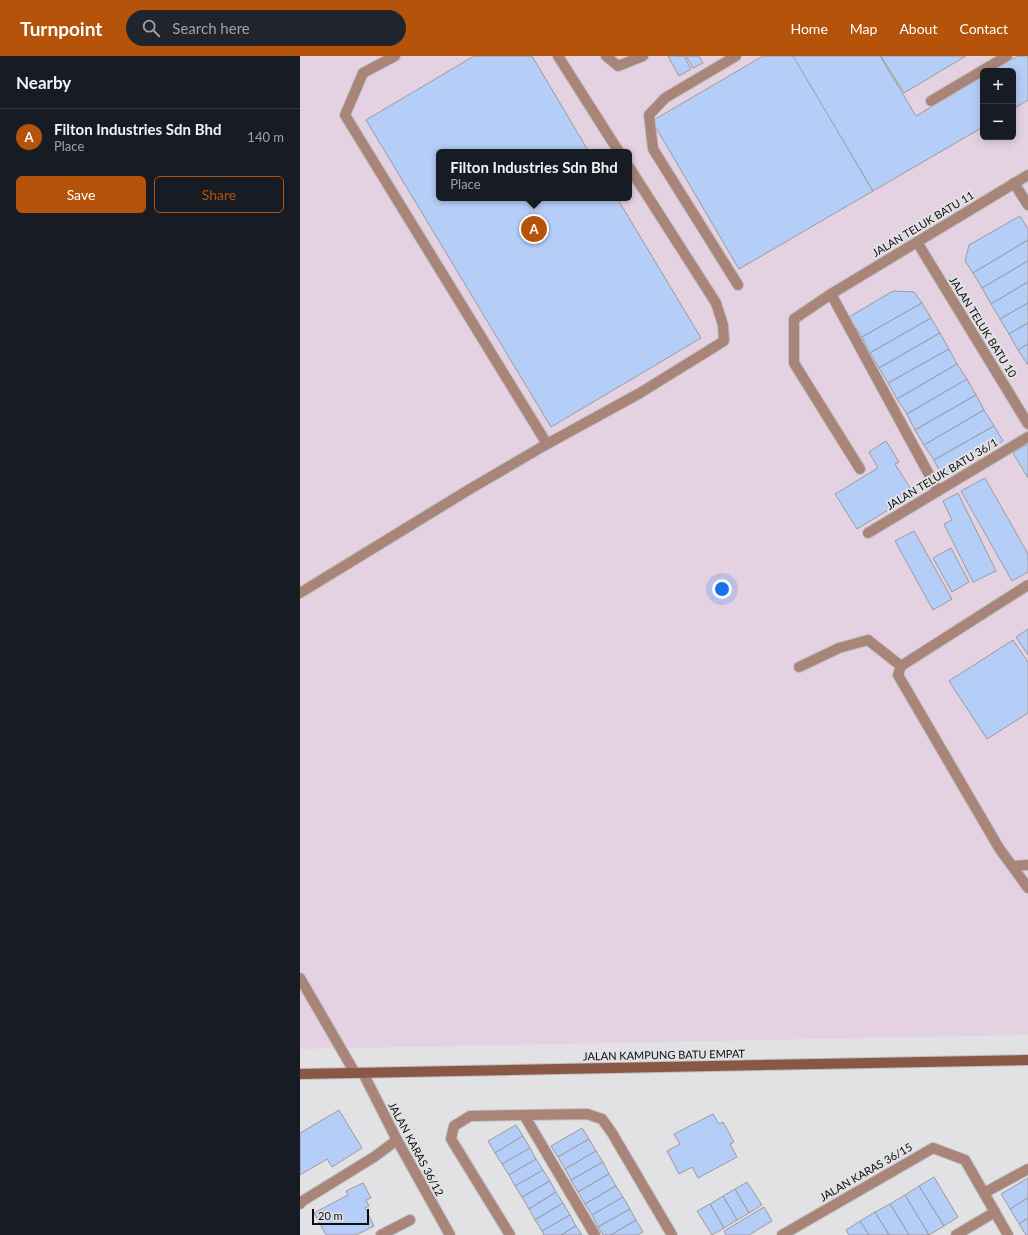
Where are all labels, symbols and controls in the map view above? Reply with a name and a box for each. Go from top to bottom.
search box [126,10,406,46]
text: Turnpoint [20,17,102,40]
icon: search [140,17,162,39]
text: Search here [172,19,250,37]
text: Home [790,20,828,37]
text: Map [850,20,877,37]
text: About [899,20,937,37]
text: Contact [959,20,1008,37]
map controls [980,68,1016,140]
button: + [980,68,1016,104]
text: Nearby [16,72,71,93]
button: − [980,104,1016,140]
text: Filton Industries Sdn Bhd [54,120,221,138]
text: A [24,129,34,145]
text: 140 m [247,129,284,145]
text: Place [54,138,84,154]
popup [436,149,632,201]
text: Filton Industries Sdn Bhd [450,158,618,176]
button: Save [16,176,146,213]
button: Share [154,176,284,213]
text: Place [450,176,481,192]
street label: JALAN TELUK BATU 11 [870,188,976,259]
pin: A [521,214,547,244]
street label: JALAN TELUK BATU 10 [947,274,1020,380]
street label: JALAN TELUK BATU 36/1 [884,435,1000,512]
your location [712,579,732,599]
street label: JALAN KAMPUNG BATU EMPAT [583,1047,746,1062]
street label: JALAN KARAS 36/12 [386,1100,447,1198]
street label: JALAN KARAS 36/15 [817,1140,914,1203]
scale bar [312,1207,369,1226]
text: 20 m [318,1209,343,1222]

